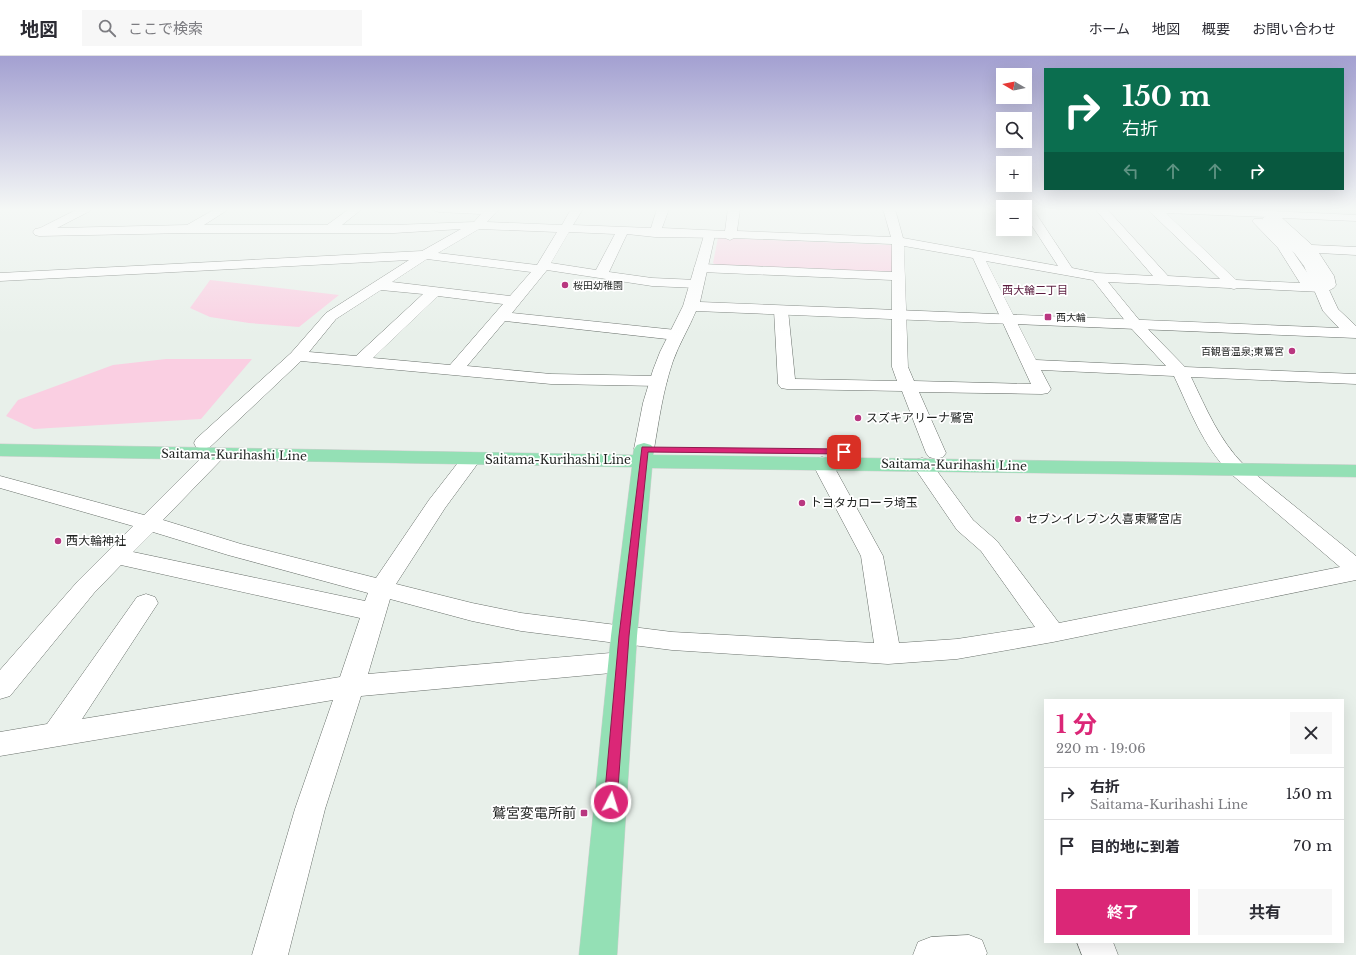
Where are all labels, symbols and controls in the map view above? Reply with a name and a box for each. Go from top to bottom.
search box [82,10,362,46]
icon: search [96,17,118,39]
text: 地図 [20,18,58,41]
text: ここで検索 [128,19,203,38]
text: ホーム [1088,20,1130,38]
text: 地図 [1152,20,1180,38]
text: 概要 [1202,20,1230,38]
text: お問い合わせ [1252,20,1336,38]
north arrow [996,68,1032,104]
map controls [996,68,1032,236]
text: 150 m [1122,79,1210,114]
icon: right [1056,84,1108,136]
button: search [996,112,1032,148]
text: 右折 [1122,118,1158,140]
button: + [996,156,1032,192]
icon: left [1120,160,1142,182]
icon: ahead [1162,160,1184,182]
icon: ahead [1204,160,1226,182]
icon: right [1246,160,1268,182]
button: − [996,200,1032,236]
place label: 桜田幼稚園 [573,279,623,292]
marker: 桜田幼稚園 [560,280,570,290]
district label: 西大輪二丁目 [1002,283,1068,297]
place label: 西大輪 [1056,311,1086,324]
marker: 西大輪 [1043,312,1053,322]
place label: 百観音温泉;東鷲宮 [1201,345,1284,358]
marker: 百観音温泉;東鷲宮 [1287,346,1297,356]
place label: スズキアリーナ鷲宮 [866,410,974,425]
marker: スズキアリーナ鷲宮 [853,413,863,423]
pin [827,435,861,469]
icon: arrive [833,441,855,463]
street label: Saitama-Kurihashi Line [161,446,307,463]
street label: Saitama-Kurihashi Line [485,452,631,467]
street label: Saitama-Kurihashi Line [881,456,1027,473]
place label: トヨタカローラ埼玉 [810,495,918,510]
marker: トヨタカローラ埼玉 [797,498,807,508]
place label: セブンイレブン久喜東鷲宮店 [1026,511,1182,526]
marker: セブンイレブン久喜東鷲宮店 [1013,514,1023,524]
place label: 西大輪神社 [66,533,126,548]
marker: 西大輪神社 [53,536,63,546]
text: 1 分 [1056,710,1097,739]
button: close [1290,712,1332,754]
text: 220 m · 19:06 [1056,740,1146,757]
text: 右折 [1090,777,1120,796]
position arrow [590,781,632,823]
icon: right [1056,783,1078,805]
text: 150 m [1286,784,1332,803]
text: Saitama-Kurihashi Line [1090,796,1248,813]
place label: 鷲宮変電所前 [492,804,576,822]
marker: 鷲宮変電所前 [579,808,589,818]
icon: arrive [1056,835,1078,857]
text: 70 m [1293,836,1332,855]
text: 目的地に到着 [1090,837,1180,856]
button: 終了 [1056,889,1190,935]
button: 共有 [1198,889,1332,935]

